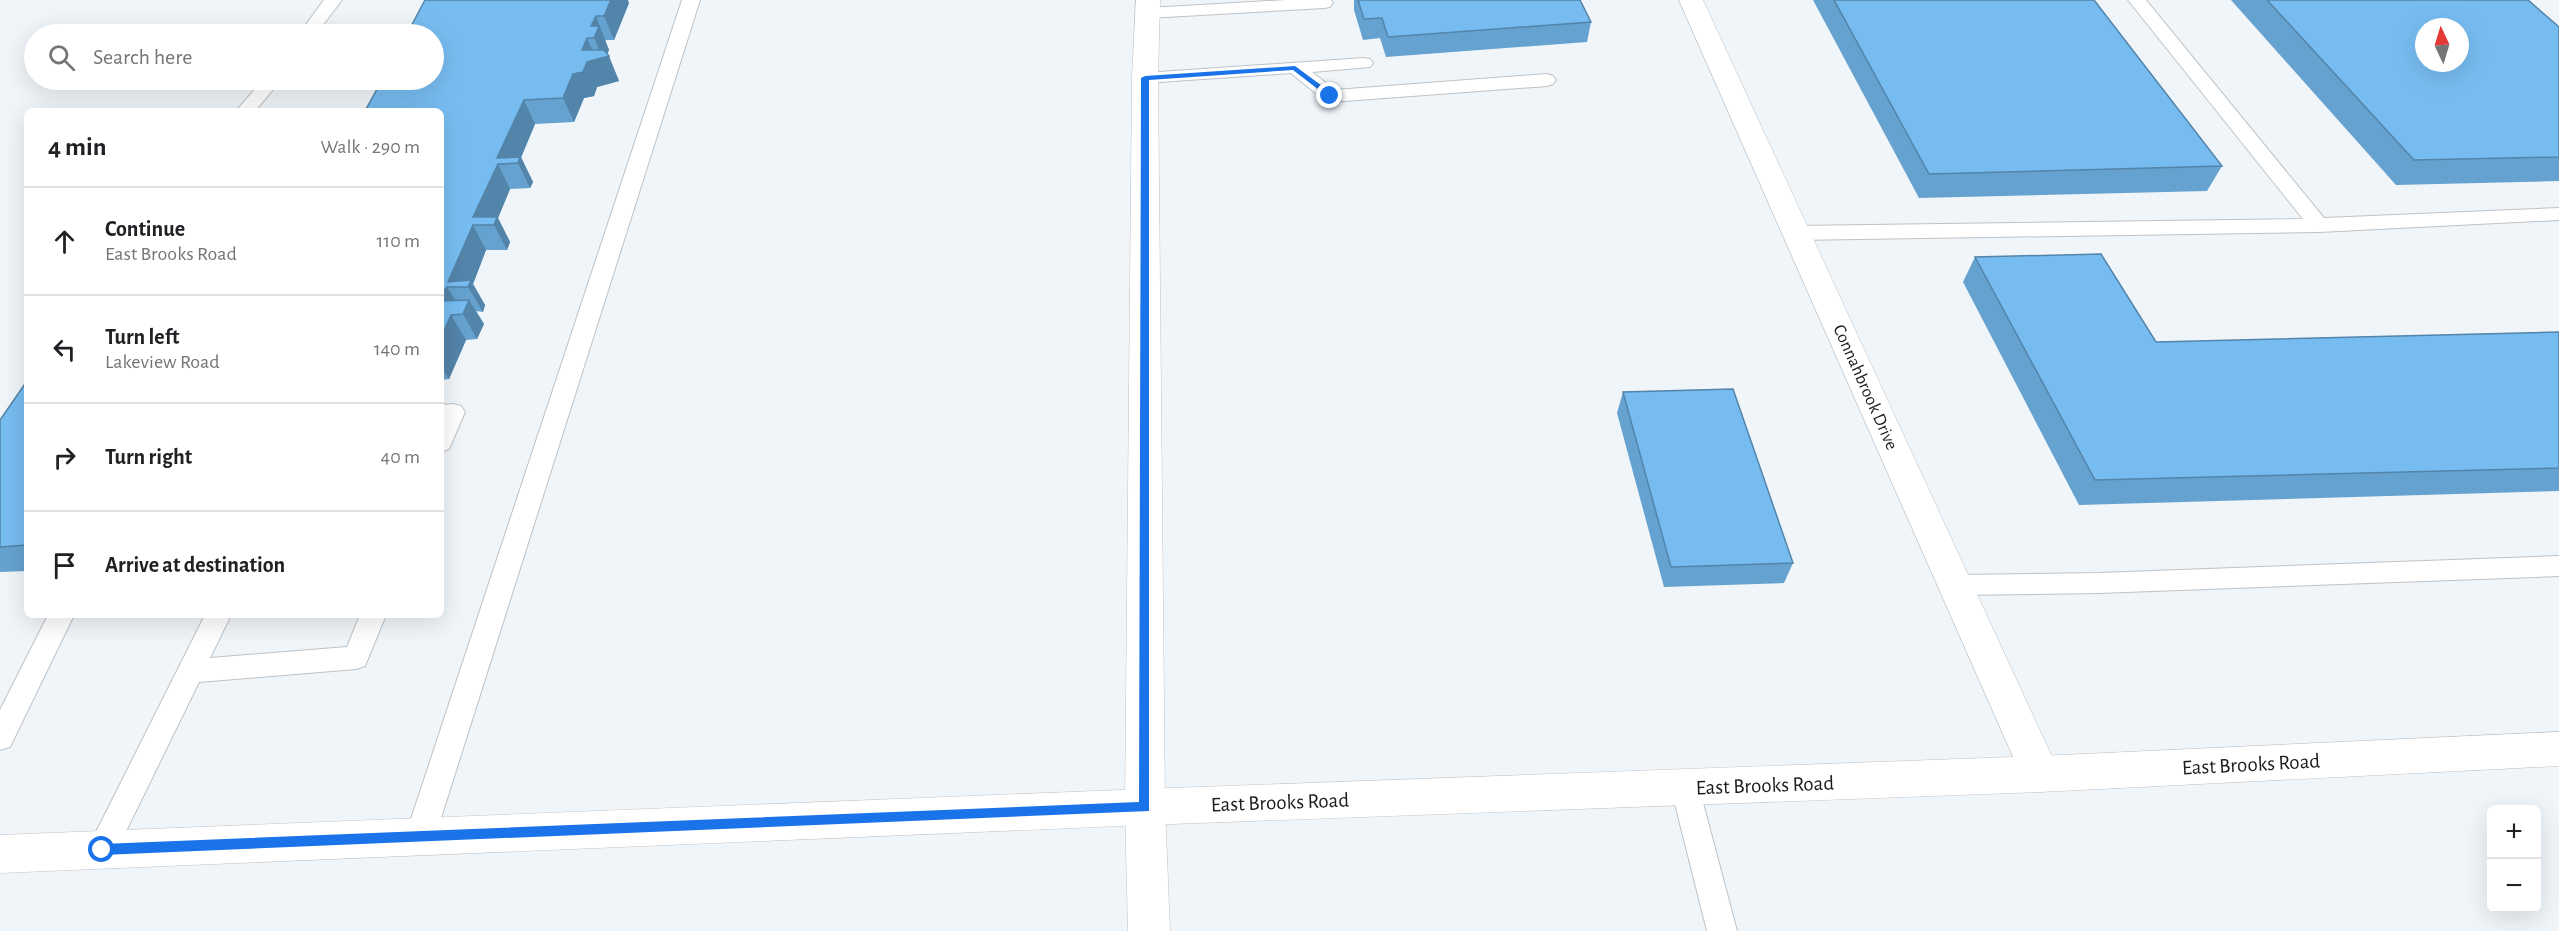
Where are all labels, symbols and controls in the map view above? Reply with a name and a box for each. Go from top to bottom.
north arrow [2415,18,2469,72]
search box [24,24,444,90]
icon: search [45,41,78,74]
text: Search here [93,46,192,68]
route end [1316,82,1342,108]
text: 4 min [48,134,107,160]
text: Walk · 290 m [320,137,420,157]
text: Continue [105,218,185,240]
icon: ahead [48,225,81,258]
text: 110 m [376,231,420,251]
text: East Brooks Road [105,244,237,264]
street label: Connahbrook Drive [1829,322,1901,453]
text: Turn left [105,326,179,348]
icon: left [48,333,81,366]
text: 140 m [374,339,420,359]
text: Lakeview Road [105,352,220,372]
icon: right [48,441,81,474]
text: Turn right [105,446,192,468]
text: 40 m [381,447,420,467]
icon: arrive [48,549,81,582]
text: Arrive at destination [105,554,285,576]
street label: East Brooks Road [2181,750,2321,779]
street label: East Brooks Road [1696,773,1835,798]
street label: East Brooks Road [1211,790,1350,815]
map controls [2487,805,2541,913]
button: + [2487,805,2541,859]
route start [88,836,114,862]
button: − [2487,859,2541,913]

